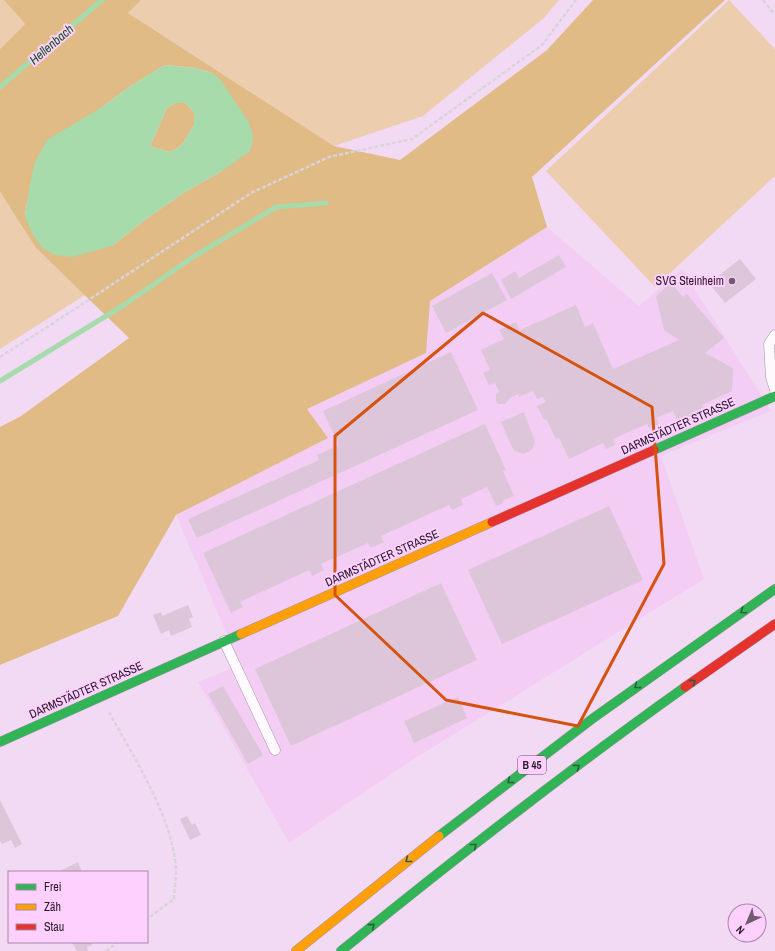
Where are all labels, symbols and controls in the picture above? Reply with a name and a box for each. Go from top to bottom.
water label: Hellenbach [26,20,77,68]
place label: SVG Steinheim [656,273,724,289]
marker: SVG Steinheim [727,276,737,286]
street label: DARMSTÄDTER STRASSE [619,394,737,458]
street label: DARMSTÄDTER STRASSE [323,526,441,590]
one-way arrow [740,606,747,614]
street label: DARMSTÄDTER STRASSE [27,658,145,722]
one-way arrow [689,679,696,687]
one-way arrow [634,681,641,689]
road number: B 45 [518,756,546,774]
one-way arrow [572,765,579,772]
one-way arrow [508,776,515,783]
one-way arrow [469,843,476,850]
one-way arrow [405,856,412,863]
legend [8,871,148,943]
text: Frei [44,879,62,895]
text: Zäh [44,899,61,915]
north arrow [727,903,767,943]
text: Stau [44,919,64,935]
text: N [733,923,747,937]
one-way arrow [367,924,374,931]

